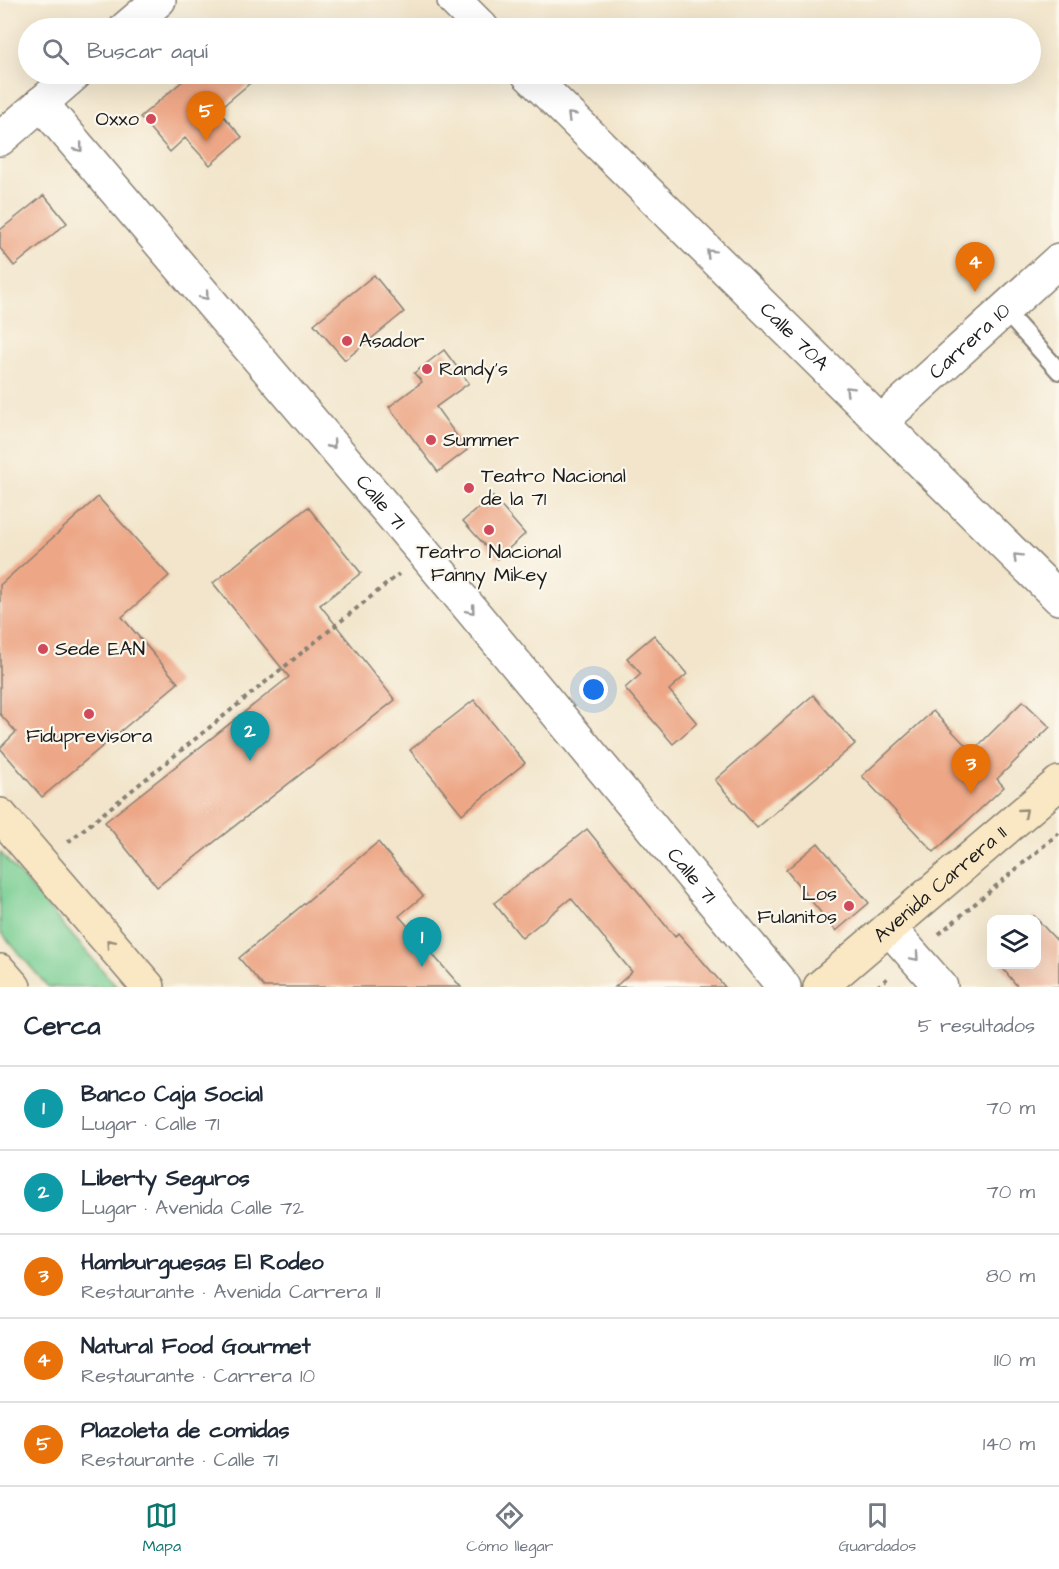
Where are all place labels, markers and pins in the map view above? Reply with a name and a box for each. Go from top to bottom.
pin: 5 [186,92,226,141]
place label: Oxxo [96,105,139,133]
marker: Oxxo [144,112,158,126]
pin: 4 [956,242,994,292]
place label: Asador [359,327,425,355]
marker: Asador [340,334,354,348]
place label: Randy's [439,355,508,384]
marker: Randy's [420,362,434,376]
place label: Summer [443,426,519,454]
marker: Summer [424,433,438,447]
place label: Teatro Nacional de la 71 [481,462,626,513]
marker: Teatro Nacional de la 71 [462,481,476,495]
marker: Teatro Nacional Fanny Mikey [482,523,496,537]
place label: Teatro Nacional Fanny Mikey [417,538,561,590]
place label: Sede EAN [55,635,145,663]
marker: Sede EAN [36,642,50,656]
marker: Fiduprevisora [82,707,96,721]
pin: 2 [230,712,270,761]
place label: Fiduprevisora [26,722,152,750]
pin: 3 [952,744,990,794]
place label: Los Fulanitos [757,880,837,931]
marker: Los Fulanitos [842,899,856,913]
pin: 1 [402,918,442,967]

